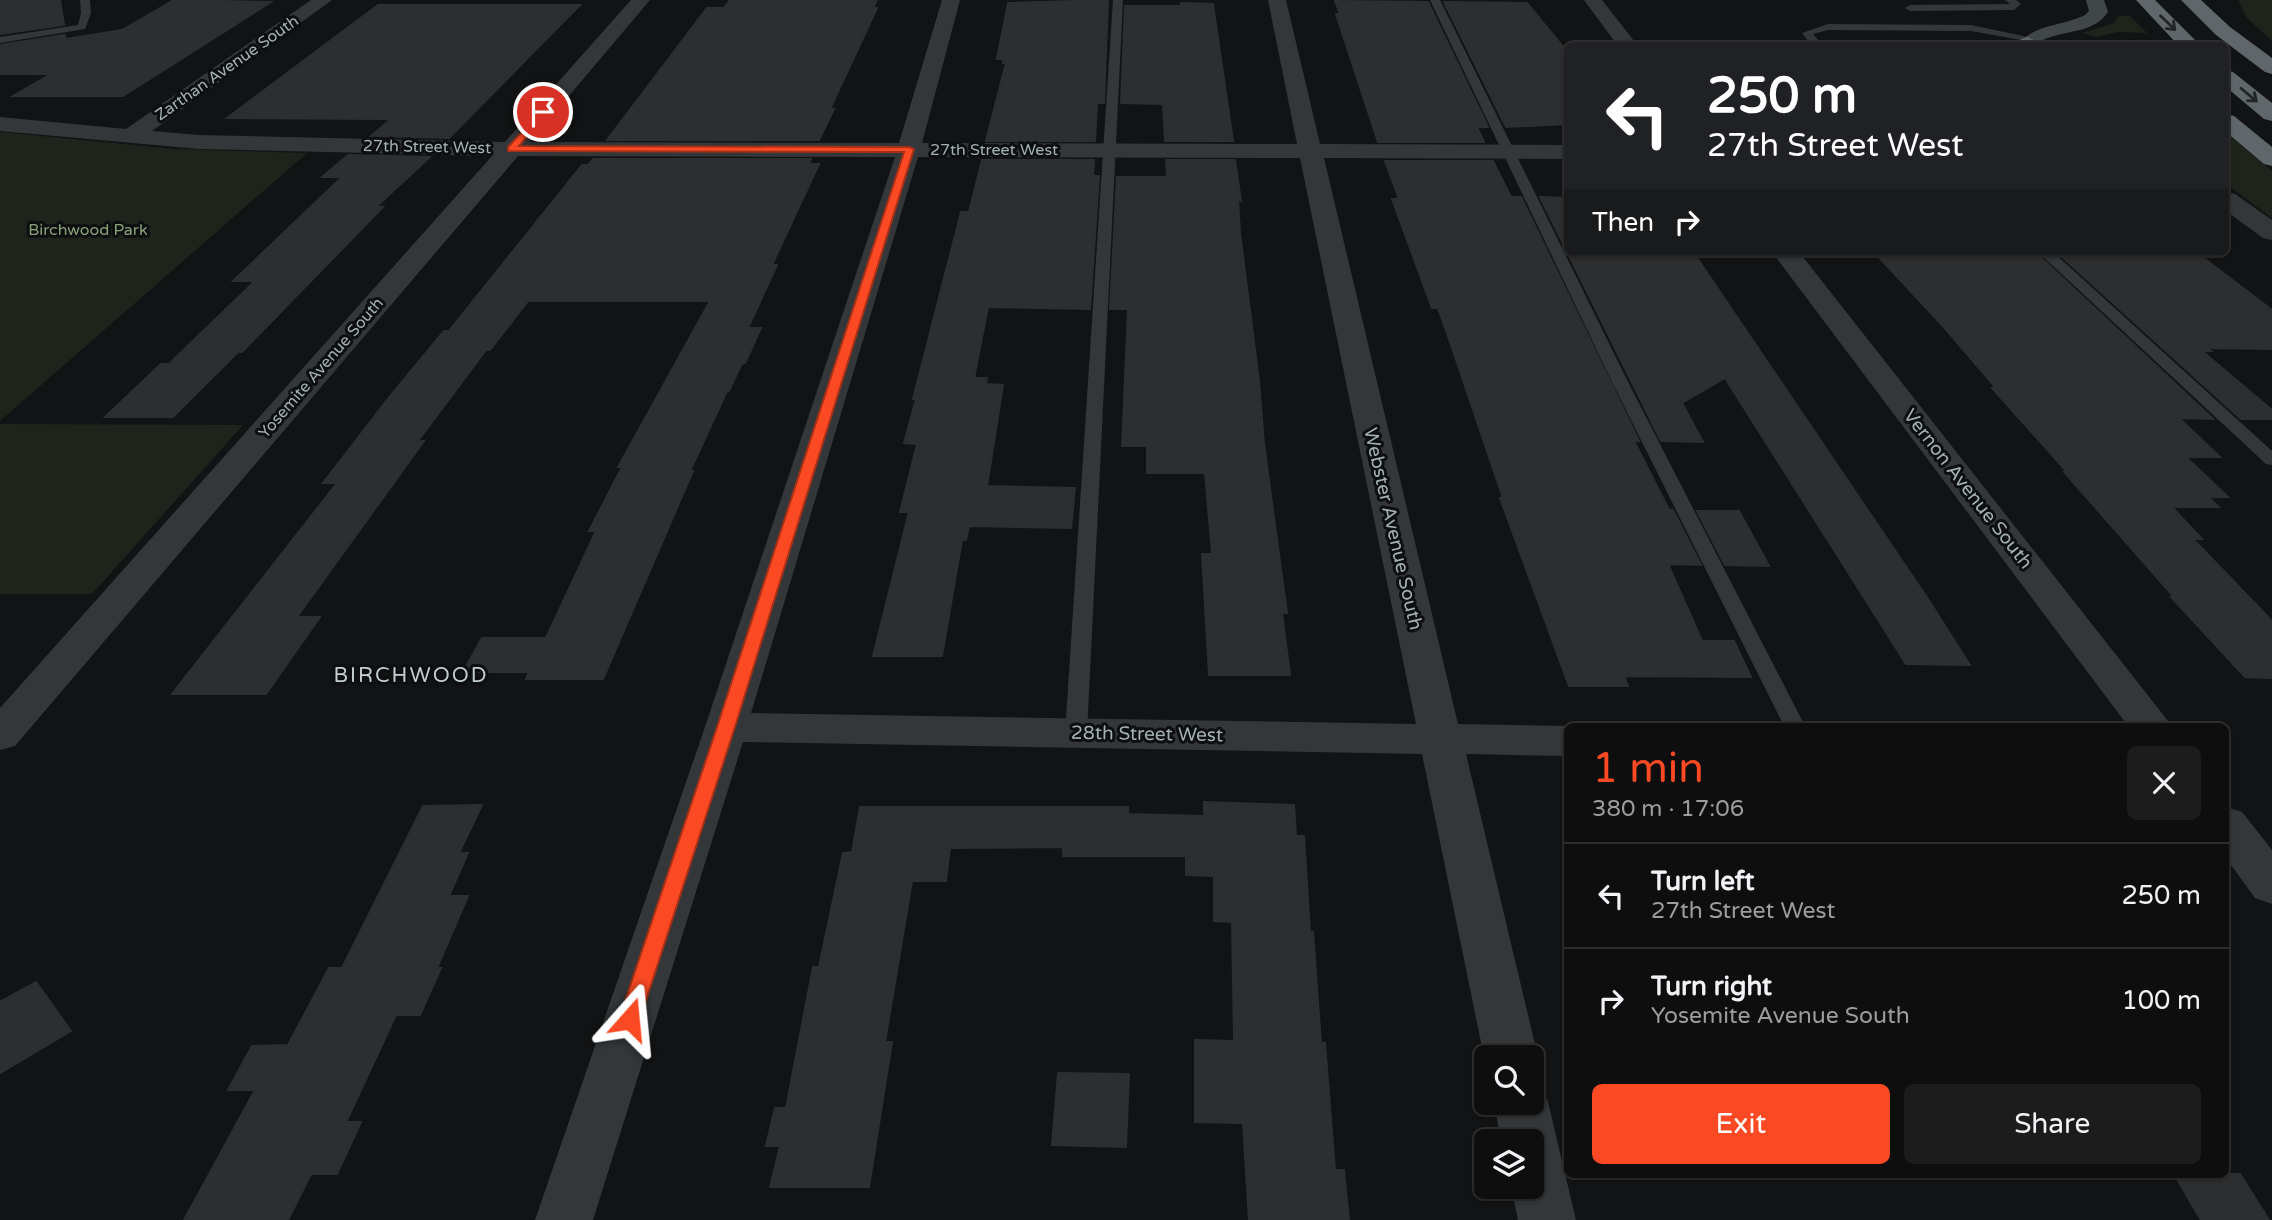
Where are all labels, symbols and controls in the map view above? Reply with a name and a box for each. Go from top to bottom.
street label: Zarthan Avenue South [151,11,303,125]
one-way arrow [2159,15,2176,32]
text: 250 m [1707,67,1857,126]
icon: left [1592,70,1683,161]
pin [513,82,573,142]
one-way arrow [2240,87,2258,103]
icon: arrive [524,93,562,131]
text: 27th Street West [1707,127,1963,165]
street label: 27th Street West [363,136,491,158]
street label: 27th Street West [930,140,1058,160]
icon: right [1668,203,1706,241]
text: Then [1592,207,1654,238]
park label: Birchwood Park [28,220,148,240]
street label: Yosemite Avenue South [254,294,388,442]
street label: Vernon Avenue South [1899,405,2037,573]
street label: Webster Avenue South [1359,426,1427,632]
district label: BIRCHWOOD [333,663,489,688]
street label: 28th Street West [1071,722,1223,746]
text: 1 min [1592,743,1704,794]
button: close [2127,746,2201,820]
text: 380 m · 17:06 [1592,795,1744,823]
text: Turn left [1651,866,1754,897]
icon: left [1592,877,1630,915]
text: 250 m [2121,880,2201,911]
text: 27th Street West [1651,897,1835,925]
text: Turn right [1651,971,1772,1002]
position arrow [593,982,667,1056]
icon: right [1592,982,1630,1020]
text: 100 m [2121,985,2201,1016]
text: Yosemite Avenue South [1651,1002,1910,1030]
map controls [1474,1045,1544,1199]
button: search [1474,1045,1544,1115]
button: Exit [1592,1084,1890,1164]
button: Share [1904,1084,2201,1164]
button: layers [1474,1129,1544,1199]

